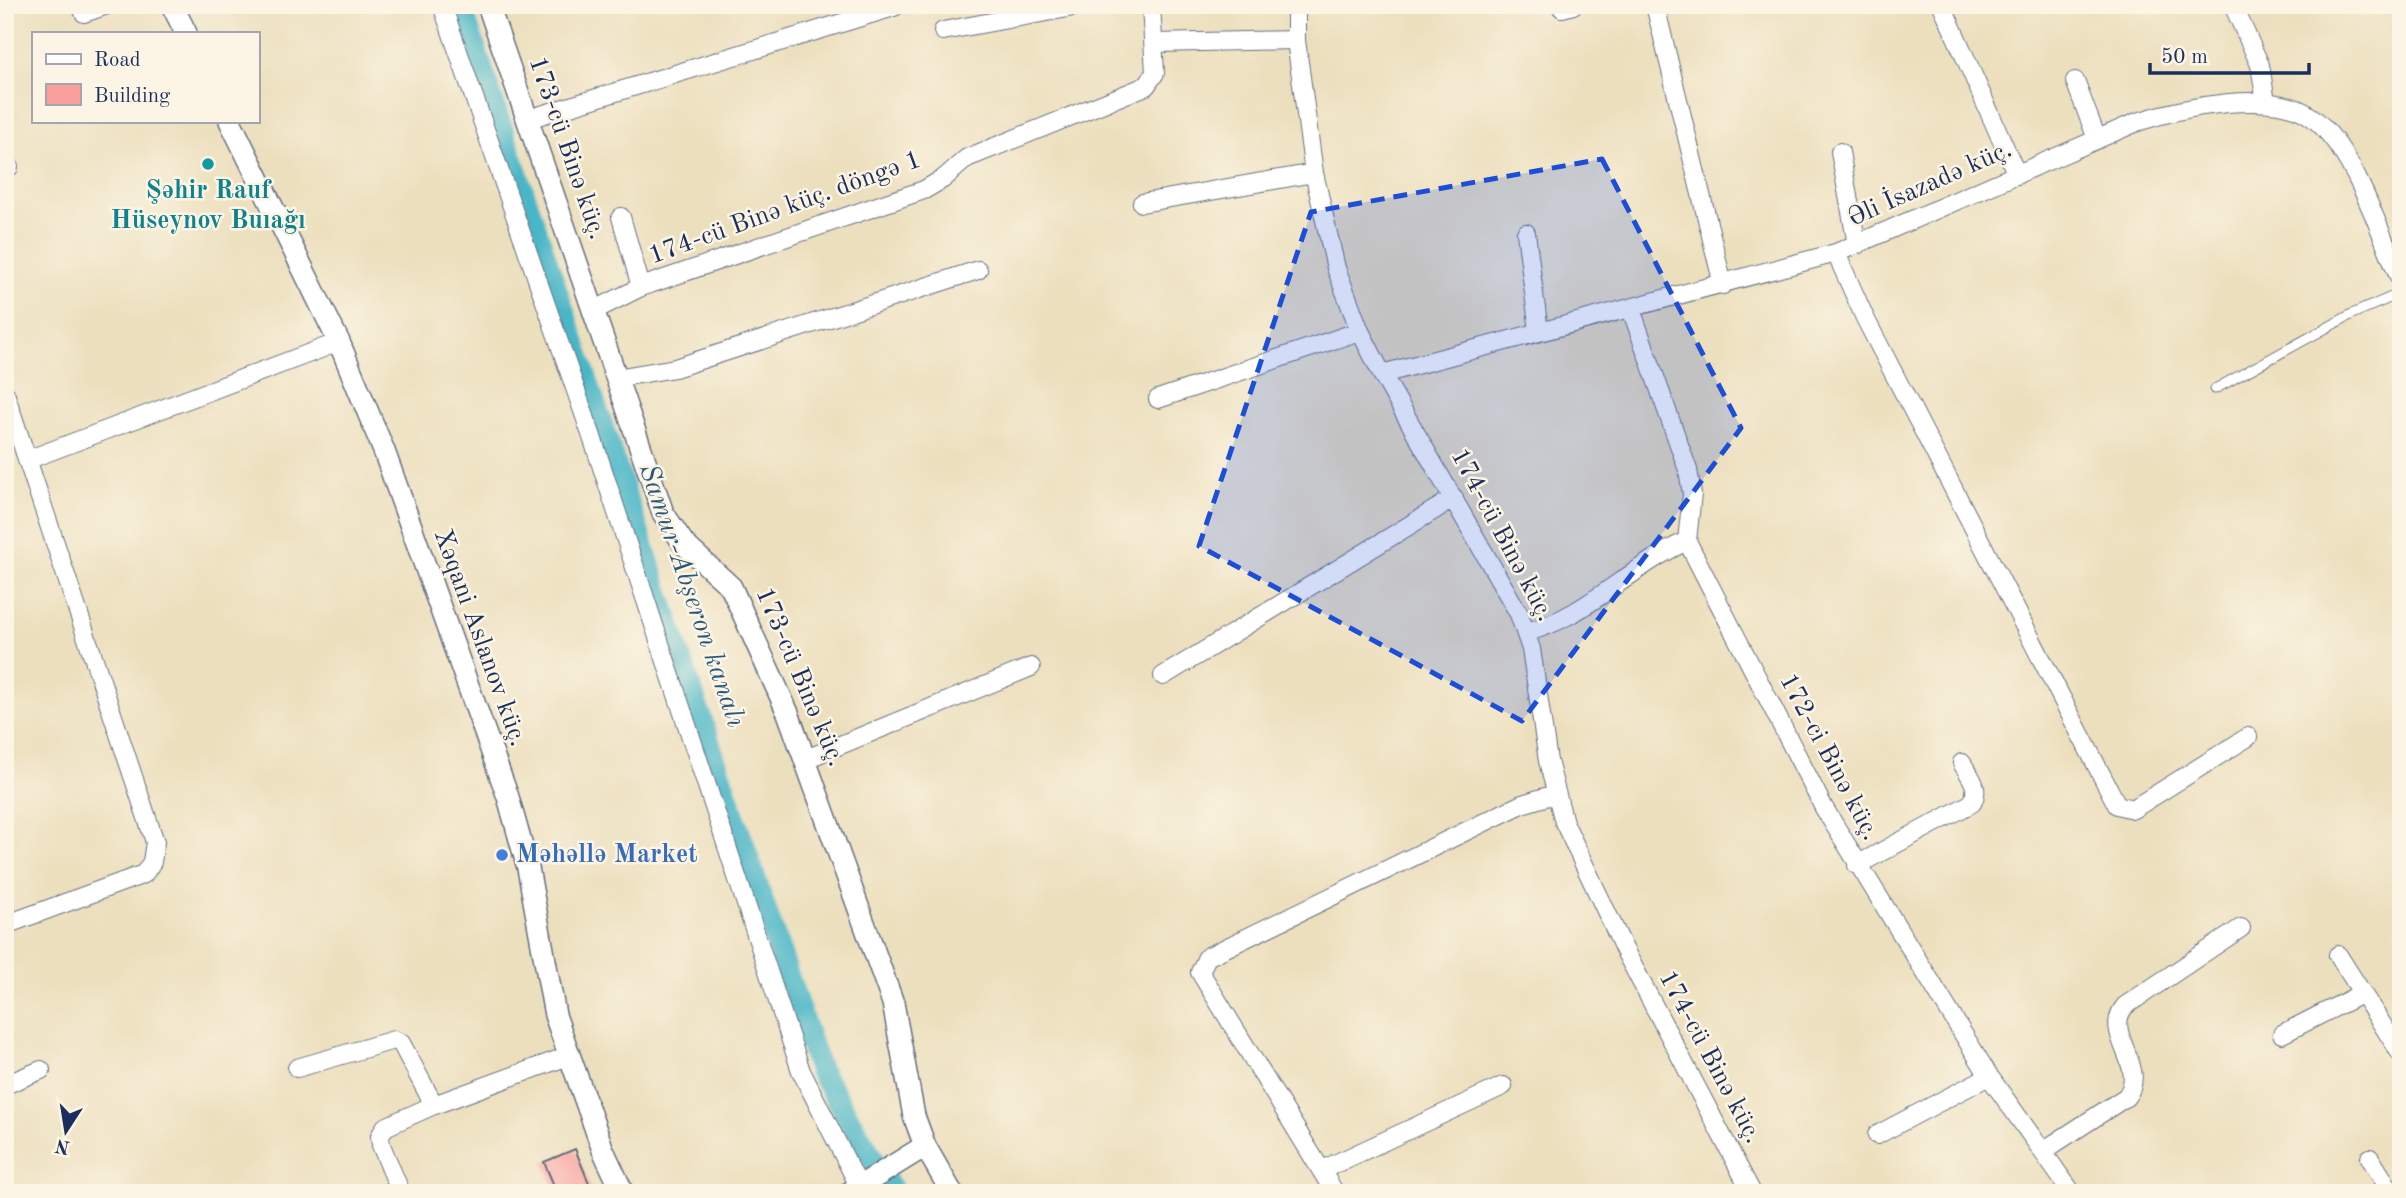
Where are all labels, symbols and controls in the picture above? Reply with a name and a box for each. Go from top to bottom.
legend [32,32,259,122]
scale bar [2150,32,2310,76]
text: 50 m [2161,47,2208,68]
text: Road [94,50,141,71]
street label: 173-cü Binə küç. [524,53,610,243]
text: Building [94,86,171,107]
street label: Əli İsazadə küç. [1843,134,2016,232]
street label: 174-cü Binə küç. döngə 1 [645,147,925,269]
marker: Şəhir Rauf Hüseynov Buıağı [200,156,216,172]
place label: Şəhir Rauf Hüseynov Buıağı [110,178,306,234]
street label: 174-cü Binə küç. [1446,444,1558,626]
water label: Samur-Abşeron kanalı [633,461,749,731]
street label: Xəqani Aslanov küç. [429,526,531,750]
street label: 173-cü Binə küç. [751,584,849,770]
street label: 172-ci Binə küç. [1774,669,1884,845]
place label: Məhəllə Market [516,842,698,868]
marker: Məhəllə Market [494,847,510,863]
street label: 174-cü Binə küç. [1654,966,1766,1148]
north arrow [32,1096,102,1166]
text: N [53,1134,72,1156]

